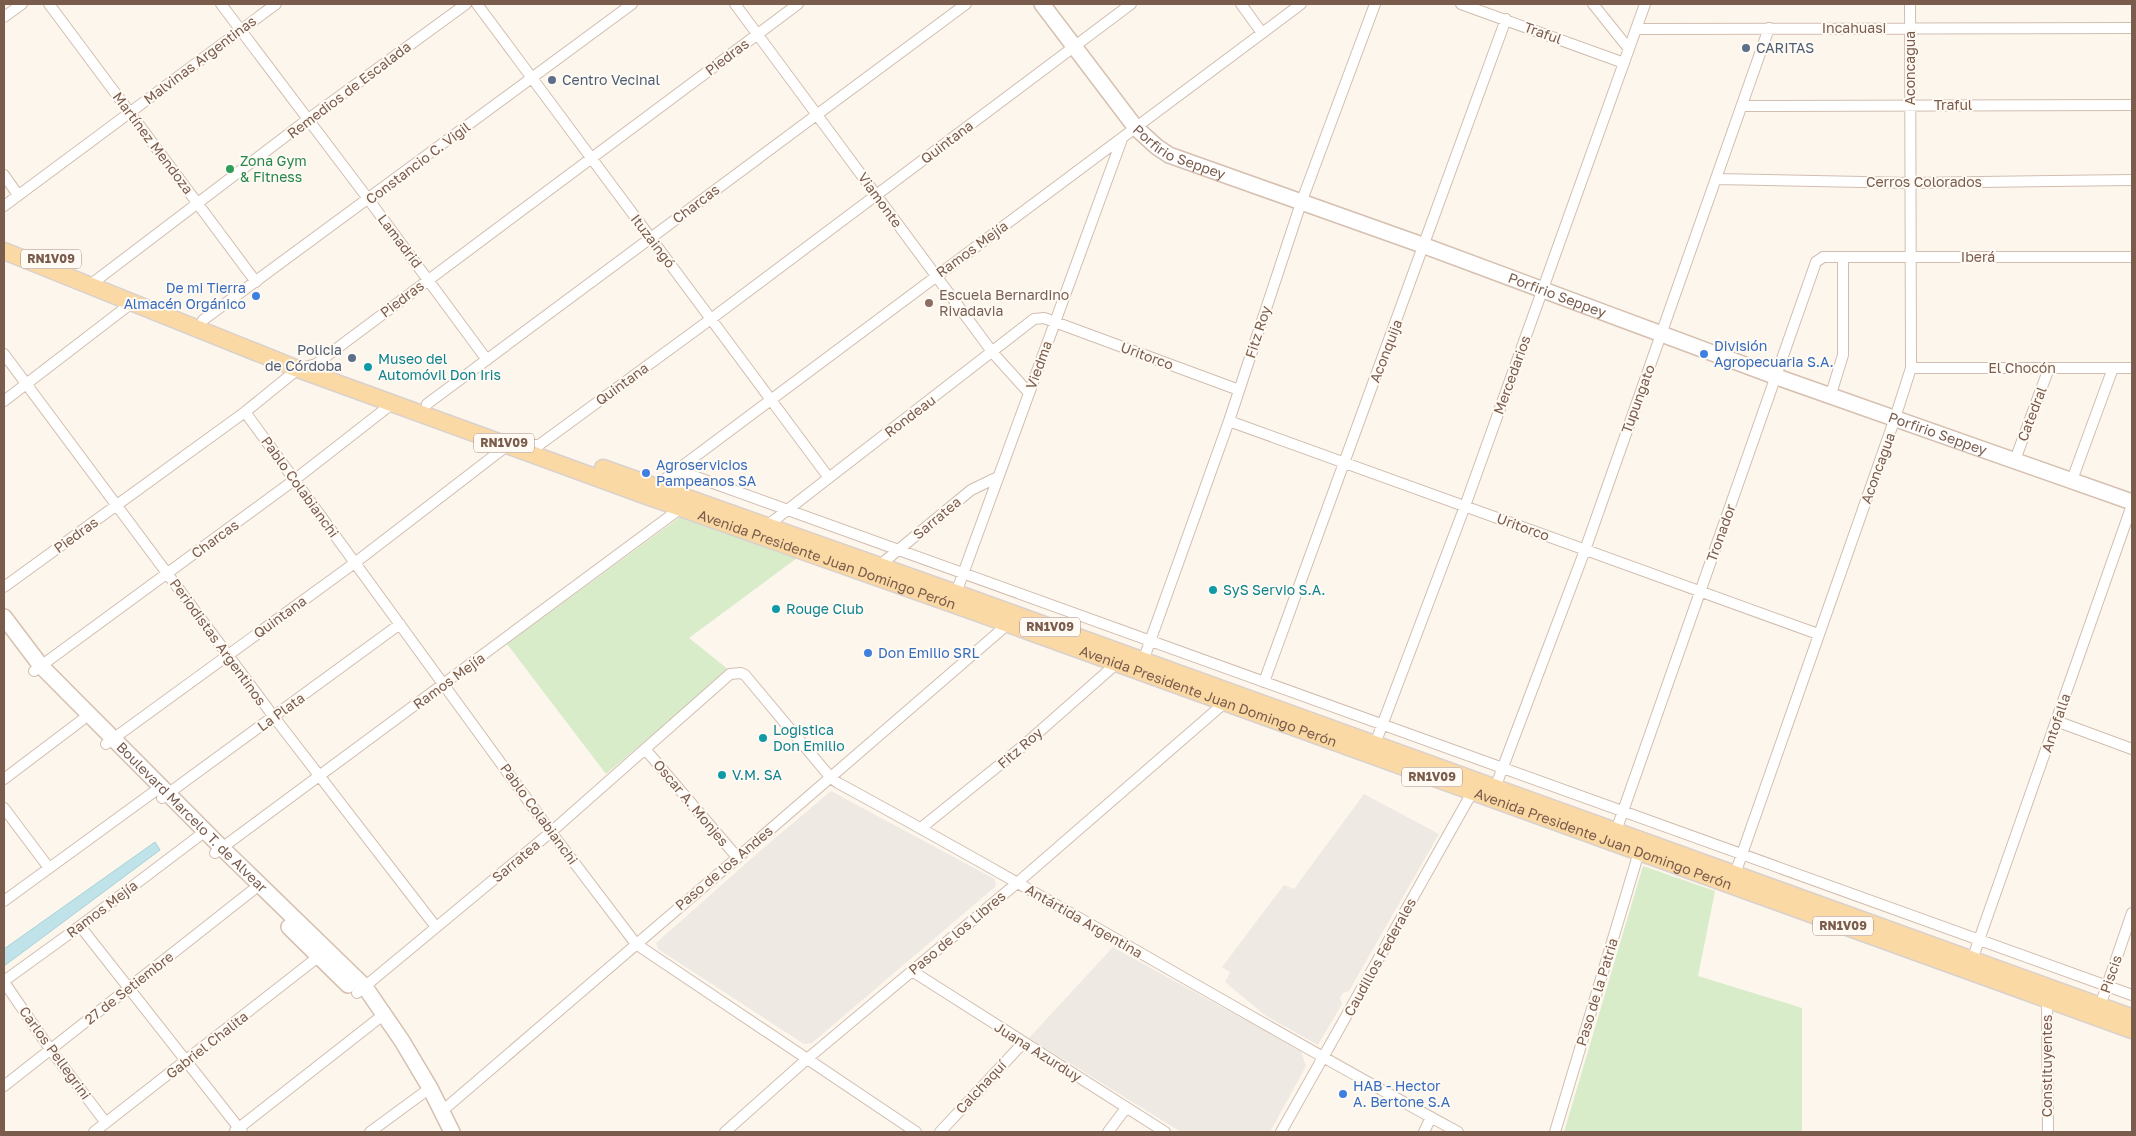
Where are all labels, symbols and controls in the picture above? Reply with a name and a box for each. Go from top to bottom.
street label: Malvinas Argentinas [140,12,259,107]
street label: Traful [1522,18,1564,47]
street label: Incahuasi [1822,19,1886,36]
street label: Aconcagua [1901,31,1918,105]
street label: Piedras [701,35,752,79]
street label: Remedios de Escalada [284,38,414,142]
place label: CARITAS [1756,39,1814,56]
marker: CARITAS [1740,42,1752,54]
place label: Centro Vecinal [562,71,660,88]
marker: Centro Vecinal [546,74,558,86]
street label: Martínez Mendoza [110,88,197,197]
street label: Traful [1934,96,1972,113]
street label: Quintana [917,116,976,167]
street label: Constancio C. Vigil [362,118,473,207]
street label: Porfirio Seppey [1130,121,1228,182]
place label: Zona Gym & Fitness [240,152,307,185]
marker: Zona Gym & Fitness [224,163,236,175]
street label: Viamonte [855,169,906,231]
street label: Cerros Colorados [1866,173,1982,190]
street label: Charcas [669,180,723,227]
street label: Ituzaingó [628,210,679,271]
street label: Lamadrid [375,211,426,271]
street label: Ramos Mejía [932,217,1011,280]
street label: Iberá [1961,248,1995,265]
road number: RN1V09 [21,250,81,268]
street label: Porfirio Seppey [1506,269,1609,321]
street label: Piedras [376,277,427,321]
place label: De mi Tierra Almacén Orgánico [124,279,246,312]
place label: Escuela Bernardino Rivadavia [939,286,1069,319]
marker: De mi Tierra Almacén Orgánico [250,290,262,302]
marker: Escuela Bernardino Rivadavia [923,297,935,309]
street label: Fitz Roy [1241,303,1274,360]
street label: Aconquija [1366,317,1405,385]
street label: Mercedarios [1489,333,1534,417]
place label: División Agropecuaria S.A. [1714,337,1834,370]
street label: Viedma [1022,338,1055,391]
street label: Uritorco [1119,338,1176,373]
place label: Policia de Córdoba [265,341,342,374]
marker: División Agropecuaria S.A. [1698,348,1710,360]
place label: Museo del Automóvil Don Iris [378,350,501,383]
marker: Policia de Córdoba [346,352,358,364]
street label: Quintana [592,359,651,408]
street label: El Chocón [1988,359,2056,376]
marker: Museo del Automóvil Don Iris [362,361,374,373]
street label: Tupungato [1617,362,1658,436]
street label: Catedral [2013,384,2050,444]
street label: Rondeau [881,391,939,440]
street label: Porfirio Seppey [1886,408,1990,458]
street label: Aconcagua [1857,430,1898,506]
street label: Pablo Colabianchi [258,433,343,541]
road number: RN1V09 [474,433,534,452]
place label: Agroservicios Pampeanos SA [656,456,757,489]
marker: Agroservicios Pampeanos SA [640,467,652,479]
street label: Sarratea [909,493,964,542]
street label: Tronador [1702,501,1739,564]
street label: Avenida Presidente Juan Domingo Perón [696,506,958,612]
street label: Uritorco [1495,509,1552,544]
street label: Piedras [50,513,101,556]
street label: Charcas [188,516,242,561]
street label: Periodistas Argentinos [167,575,270,708]
place label: SyS Servio S.A. [1223,581,1325,598]
marker: SyS Servio S.A. [1207,584,1219,596]
street label: Quintana [250,592,309,641]
place label: Rouge Club [786,600,864,617]
marker: Rouge Club [770,603,782,615]
road number: RN1V09 [1020,618,1080,636]
street label: Avenida Presidente Juan Domingo Perón [1077,641,1339,750]
place label: Don Emilio SRL [878,644,980,661]
marker: Don Emilio SRL [862,647,874,659]
street label: Ramos Mejía [409,649,488,712]
street label: La Plata [254,689,308,734]
street label: Antofalla [2038,691,2074,755]
place label: Logistica Don Emilio [773,721,845,754]
street label: Fitz Roy [994,723,1046,772]
marker: Logistica Don Emilio [757,732,769,744]
street label: Boulevard Marcelo T. de Alvear [113,738,272,896]
street label: Oscar A. Monjes [650,756,733,849]
street label: Pablo Colabianchi [497,760,582,868]
place label: V.M. SA [732,766,783,783]
road number: RN1V09 [1402,768,1462,786]
marker: V.M. SA [716,769,728,781]
street label: Avenida Presidente Juan Domingo Perón [1472,784,1734,893]
street label: Paso de los Andes [671,822,776,913]
street label: Sarratea [488,836,543,885]
street label: Ramos Mejía [63,876,141,941]
street label: Antártida Argentina [1023,880,1146,961]
street label: Paso de los Libres [905,887,1009,978]
street label: Caudillos Federales [1340,895,1419,1019]
road number: RN1V09 [1813,916,1873,936]
street label: Paso de la Patria [1572,936,1621,1048]
street label: 27 de Setiembre [81,948,177,1028]
street label: Piscis [2096,953,2125,995]
street label: Carlos Pellegrini [16,1003,95,1103]
street label: Gabriel Chalita [162,1007,251,1082]
street label: Constituyentes [2038,1015,2055,1117]
street label: Juana Azurduy [992,1018,1085,1085]
street label: Calchaquí [952,1056,1010,1117]
place label: HAB - Hector A. Bertone S.A [1353,1077,1451,1110]
marker: HAB - Hector A. Bertone S.A [1337,1088,1349,1100]

